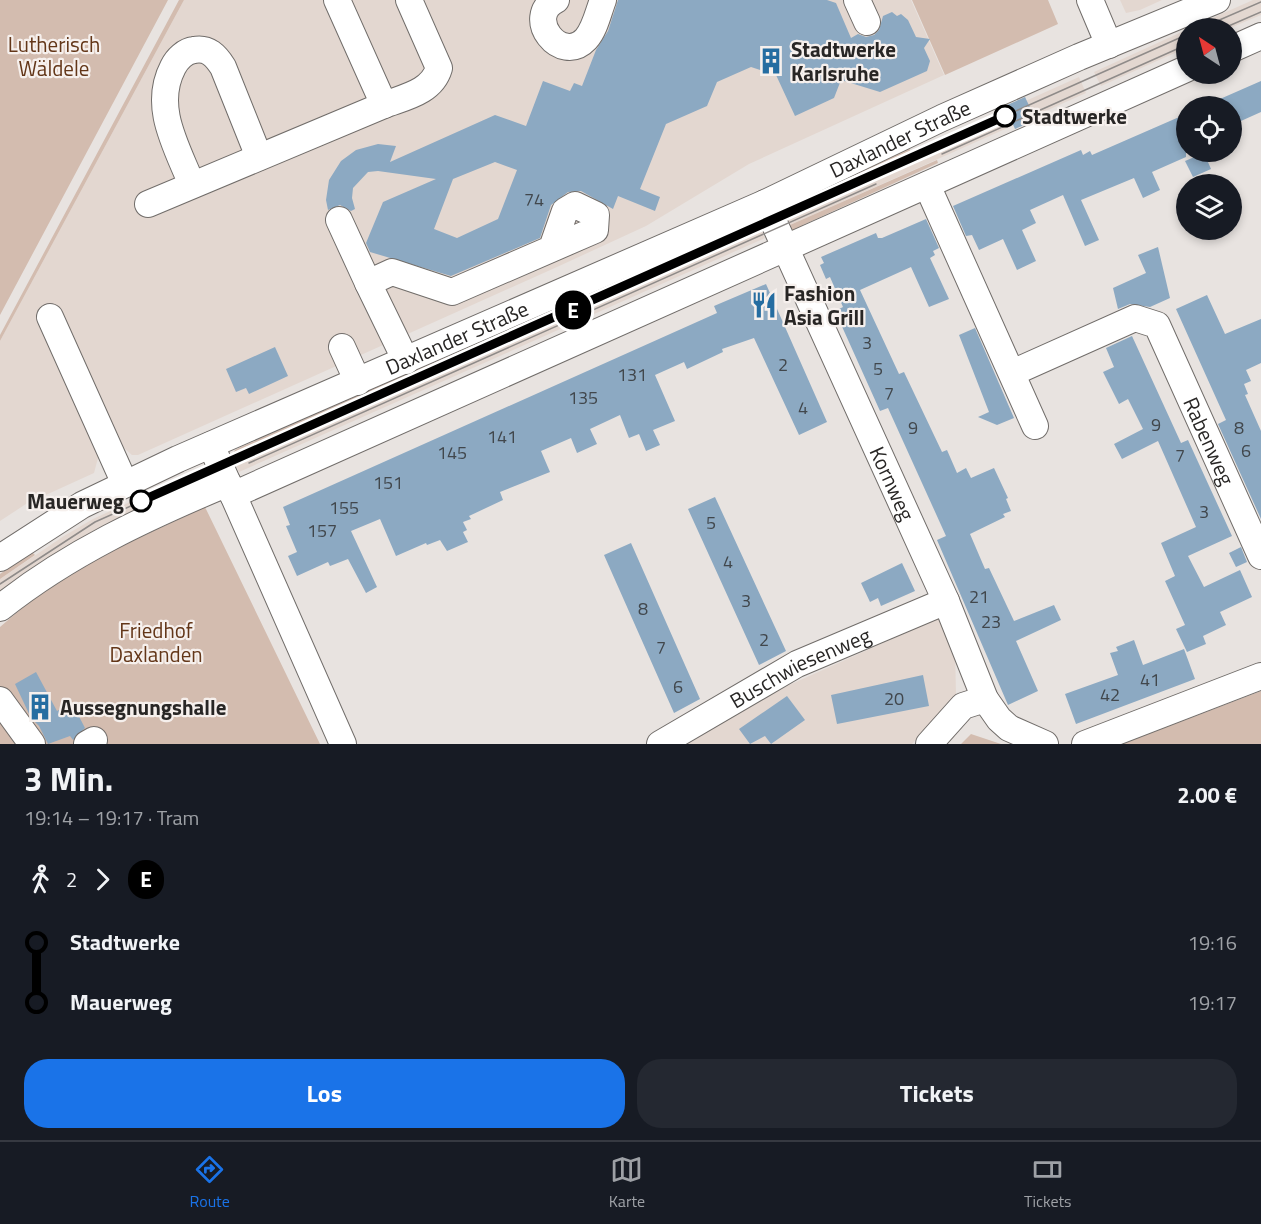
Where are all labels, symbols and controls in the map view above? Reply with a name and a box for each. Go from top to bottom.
north arrow [1176,18,1242,84]
map controls [1176,18,1242,240]
park label: Lutherisch Wäldele [8,28,100,84]
place label: Stadtwerke Karlsruhe [791,33,896,89]
building icon: Stadtwerke Karlsruhe [756,46,786,76]
street label: Daxlander Straße [824,91,976,186]
button: locate [1176,96,1242,162]
place label: Stadtwerke [1022,100,1127,132]
marker: Stadtwerke [994,105,1016,127]
button: layers [1176,174,1242,240]
house number: 74 [524,186,544,213]
place label: Fashion Asia Grill [784,277,865,333]
line badge: E [554,290,592,330]
restaurant icon: Fashion Asia Grill [749,290,779,320]
street label: Daxlander Straße [380,292,533,383]
text: E [567,294,579,326]
house number: 3 [862,329,872,356]
house number: 2 [778,351,788,378]
house number: 5 [873,355,883,382]
house number: 131 [617,361,647,388]
house number: 7 [884,380,894,407]
house number: 135 [568,384,598,411]
street label: Rabenweg [1175,392,1243,490]
house number: 4 [798,394,808,421]
house number: 9 [1151,411,1161,438]
house number: 9 [908,414,918,441]
house number: 8 [1234,414,1244,441]
house number: 141 [487,423,517,450]
house number: 6 [1241,437,1251,464]
house number: 145 [437,439,467,466]
street label: Kornweg [862,441,923,526]
house number: 7 [1175,442,1185,469]
house number: 151 [373,469,403,496]
place label: Mauerweg [27,485,124,517]
marker: Mauerweg [130,490,152,512]
house number: 155 [329,494,359,521]
house number: 3 [1199,498,1209,525]
house number: 5 [706,509,716,536]
house number: 157 [307,517,337,544]
house number: 4 [723,548,733,575]
house number: 21 [969,583,989,610]
house number: 3 [741,587,751,614]
house number: 8 [638,595,648,622]
house number: 23 [981,608,1001,635]
park label: Friedhof Daxlanden [109,614,203,670]
street label: Buschwiesenweg [723,619,876,716]
house number: 2 [759,626,769,653]
house number: 7 [656,634,666,661]
house number: 41 [1140,666,1160,693]
house number: 6 [673,673,683,700]
house number: 42 [1100,681,1120,708]
house number: 20 [884,685,904,712]
place label: Aussegnungshalle [60,691,226,723]
building icon: Aussegnungshalle [25,692,55,722]
text: 3 Min. [24,754,113,804]
text: 2.00 € [1177,778,1237,812]
text: 19:14 – 19:17 · Tram [24,802,199,833]
icon: walk [24,863,57,896]
icon: forward [86,863,119,896]
text: E [140,863,152,895]
text: 2 [66,864,77,895]
text: Stadtwerke [70,925,180,959]
text: 19:16 [1188,927,1237,958]
text: Mauerweg [70,985,172,1019]
text: 19:17 [1188,987,1237,1018]
button: Los [24,1059,625,1128]
button: Tickets [637,1059,1237,1128]
tab: Route [189,1153,230,1213]
tab: Karte [609,1153,645,1213]
tab: Tickets [1024,1153,1072,1213]

